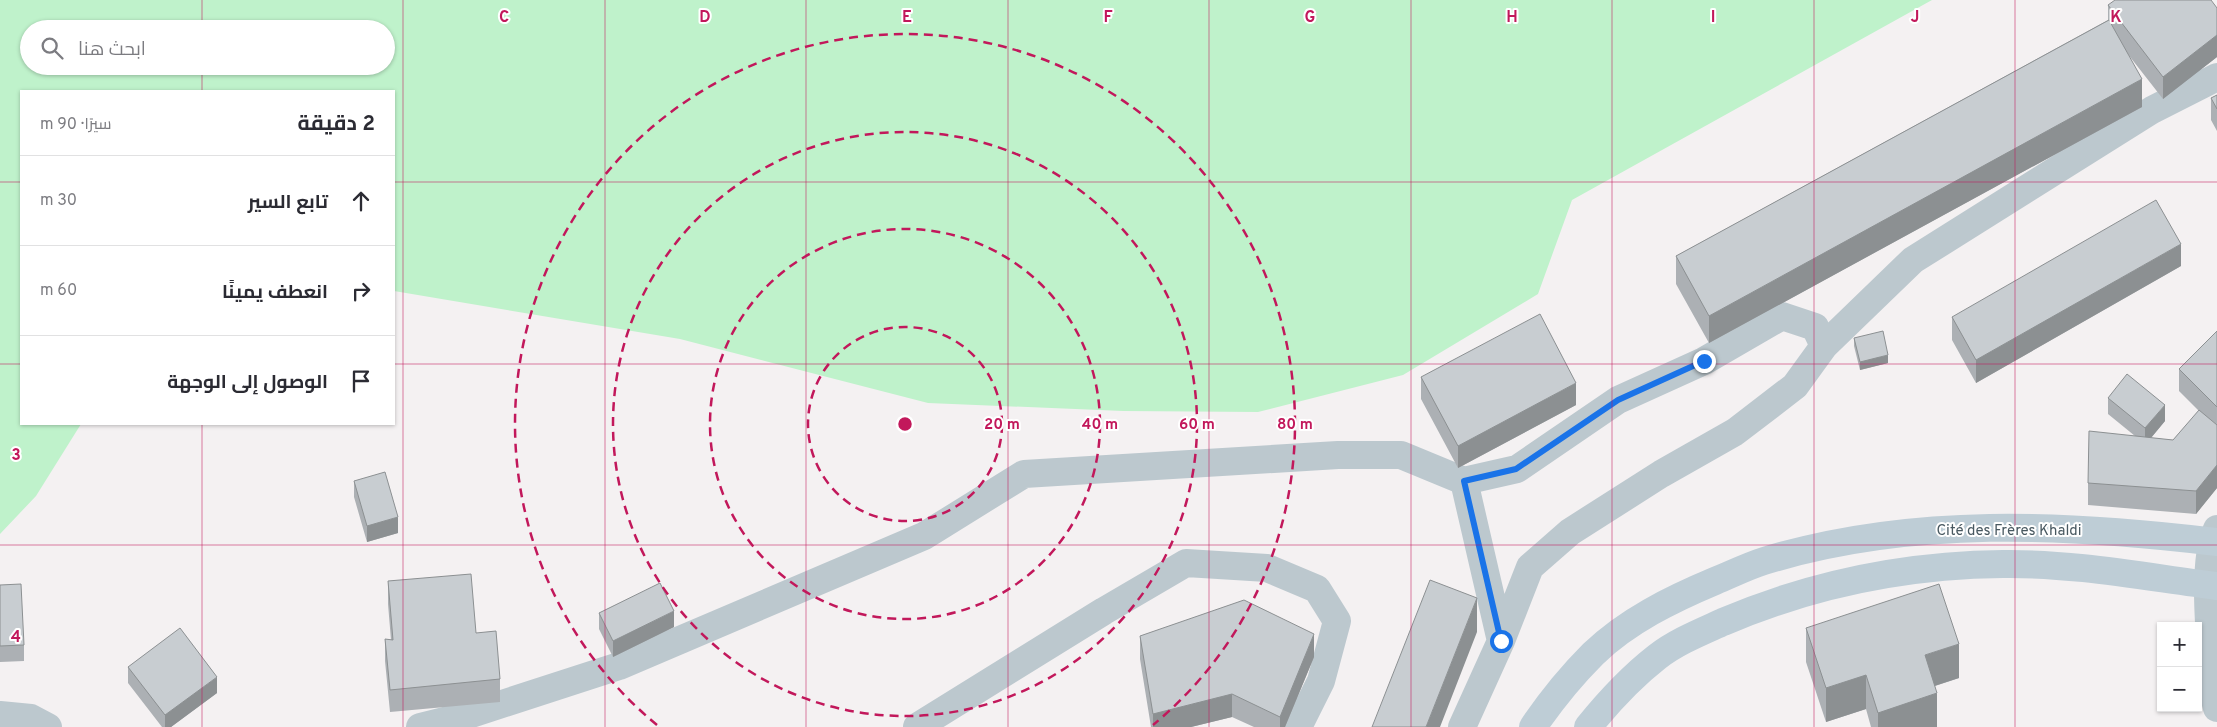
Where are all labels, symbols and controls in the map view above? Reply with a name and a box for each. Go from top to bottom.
text: C [499,8,509,28]
text: D [699,8,711,28]
text: E [902,8,912,28]
text: F [1103,8,1113,28]
text: G [1305,8,1315,28]
text: H [1506,8,1518,28]
text: I [1711,8,1715,28]
text: J [1911,8,1919,28]
text: K [2110,8,2122,28]
search box [20,20,395,75]
icon: search [38,34,66,62]
text: ابحث هنا [78,38,146,62]
text: 2 دقيقة [298,111,375,138]
text: سيرًا · 90 m [40,115,112,135]
icon: ahead [347,187,375,215]
text: 30 m [40,191,77,211]
text: تابع السير [248,191,328,215]
icon: right [347,277,375,305]
text: 60 m [40,281,77,301]
text: انعطف يمينًا [222,281,328,305]
route end [1693,350,1716,373]
icon: arrive [347,367,375,395]
text: الوصول إلى الوجهة [167,371,328,395]
centre of rings [896,415,914,433]
text: 20 m [984,416,1020,435]
text: 40 m [1082,416,1118,435]
text: 60 m [1179,416,1215,435]
text: 80 m [1277,416,1313,435]
text: 3 [11,446,21,466]
street label: Cité des Frères Khaldi [1936,522,2082,541]
map controls [2157,622,2202,712]
button: + [2157,622,2202,667]
text: 4 [11,628,21,648]
route start [1490,630,1513,653]
button: − [2157,667,2202,712]

